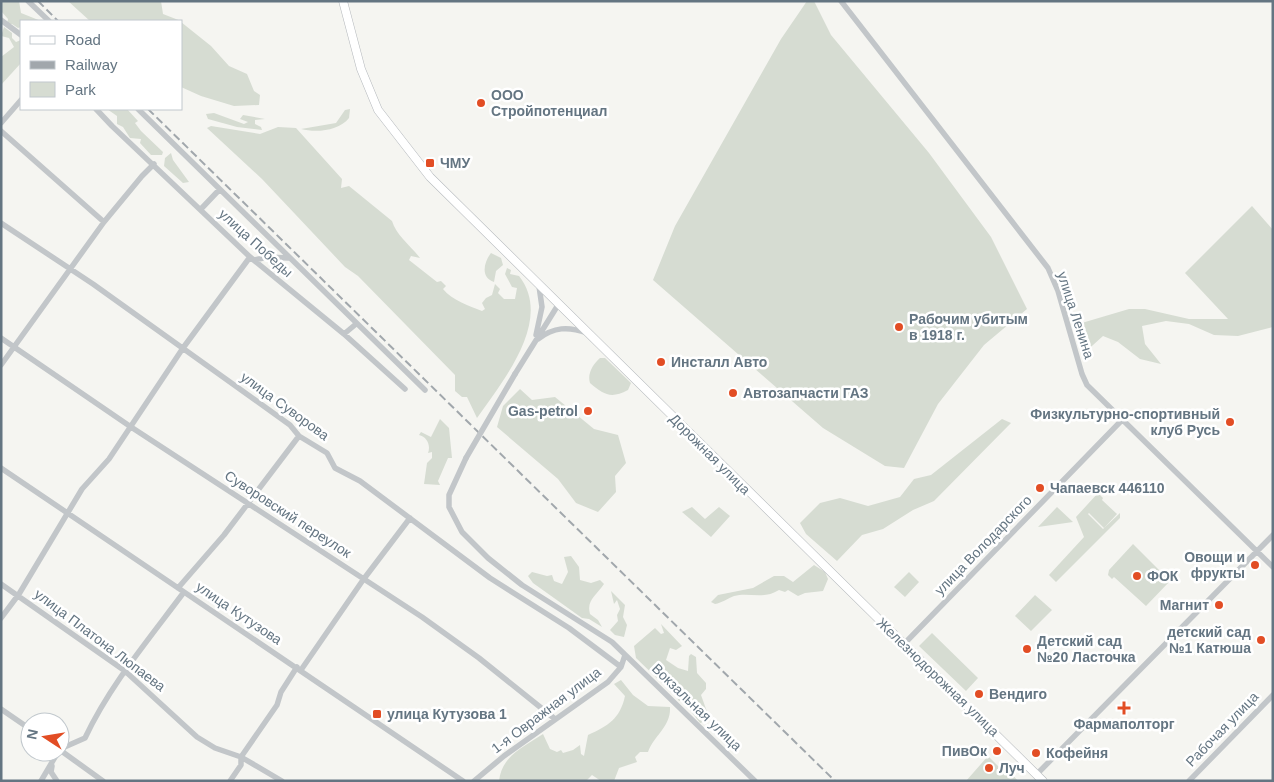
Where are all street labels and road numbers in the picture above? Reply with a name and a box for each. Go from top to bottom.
street label: улица Победы [216,206,296,280]
street label: улица Ленина [1054,270,1098,361]
street label: улица Суворова [238,369,332,444]
street label: Дорожная улица [666,410,754,498]
street label: Суворовский переулок [222,467,355,561]
street label: улица Володарского [931,492,1035,598]
street label: улица Кутузова [193,578,285,648]
street label: улица Платона Люпаева [32,586,169,694]
street label: Железнодорожная улица [874,614,1003,740]
street label: Вокзальная улица [649,660,745,754]
street label: 1-я Овражная улица [488,664,604,756]
street label: Рабочая улица [1182,688,1262,770]

